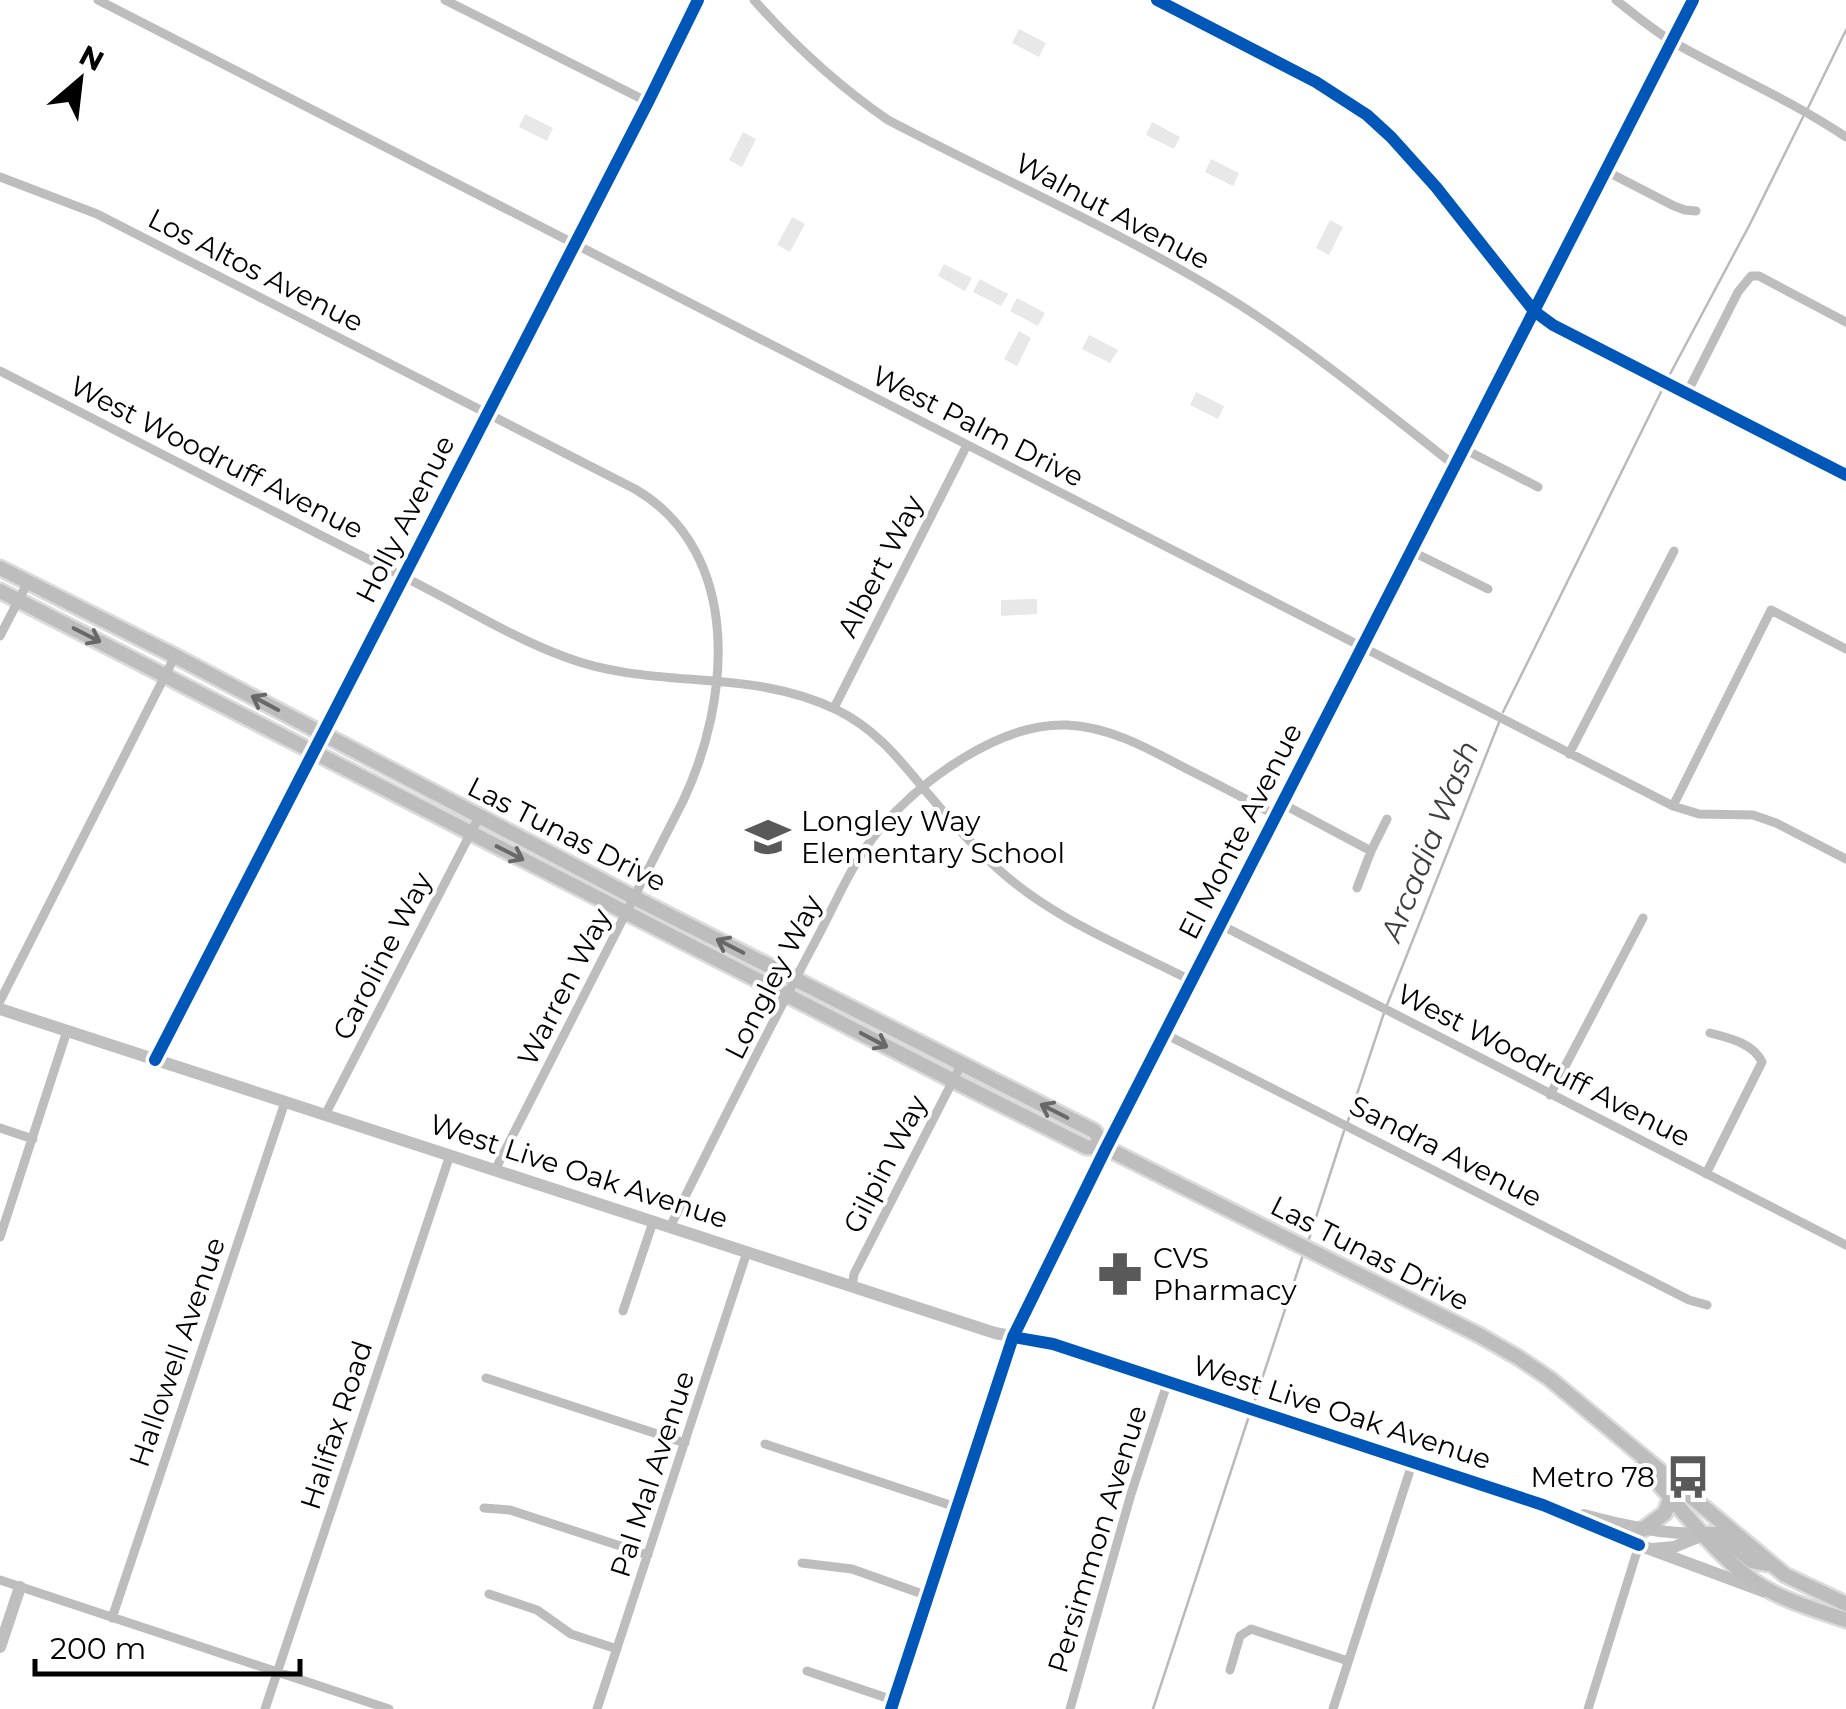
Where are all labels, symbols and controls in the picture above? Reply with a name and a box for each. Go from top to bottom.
north arrow [30,30,130,130]
text: N [74,38,110,78]
street label: Walnut Avenue [1010,145,1216,277]
street label: Los Altos Avenue [143,201,369,339]
street label: West Palm Drive [866,358,1090,494]
street label: West Woodruff Avenue [65,368,369,546]
street label: Holly Avenue [348,430,462,608]
street label: Albert Way [830,489,931,643]
one-way arrow [72,626,101,645]
one-way arrow [251,693,281,712]
street label: El Monte Avenue [1171,717,1309,945]
water label: Arcadia Wash [1372,735,1487,948]
street label: Las Tunas Drive [462,769,672,899]
place label: Longley Way Elementary School [801,804,1065,870]
school or university icon: Longley Way Elementary School [744,813,792,861]
one-way arrow [495,844,524,863]
street label: Caroline Way [325,866,439,1045]
street label: Longley Way [717,889,829,1065]
street label: Warren Way [510,902,619,1071]
one-way arrow [716,936,746,955]
street label: West Woodruff Avenue [1392,976,1696,1154]
one-way arrow [859,1030,889,1050]
street label: Sandra Avenue [1344,1088,1548,1214]
street label: Gilpin Way [836,1089,935,1239]
one-way arrow [1039,1101,1069,1120]
street label: West Live Oak Avenue [426,1107,732,1235]
street label: Las Tunas Drive [1265,1188,1475,1318]
street label: Hallowell Avenue [122,1233,232,1471]
place label: CVS Pharmacy [1153,1241,1297,1307]
pharmacy icon: CVS Pharmacy [1096,1250,1144,1298]
street label: Halifax Road [293,1336,379,1514]
street label: West Live Oak Avenue [1189,1348,1495,1476]
street label: Pal Mal Avenue [603,1367,701,1581]
street label: Persimmon Avenue [1040,1401,1154,1677]
bus stop icon: Metro 78 [1664,1453,1712,1501]
place label: Metro 78 [1530,1460,1655,1494]
scale bar [35,1614,300,1676]
text: 200 m [50,1630,146,1667]

